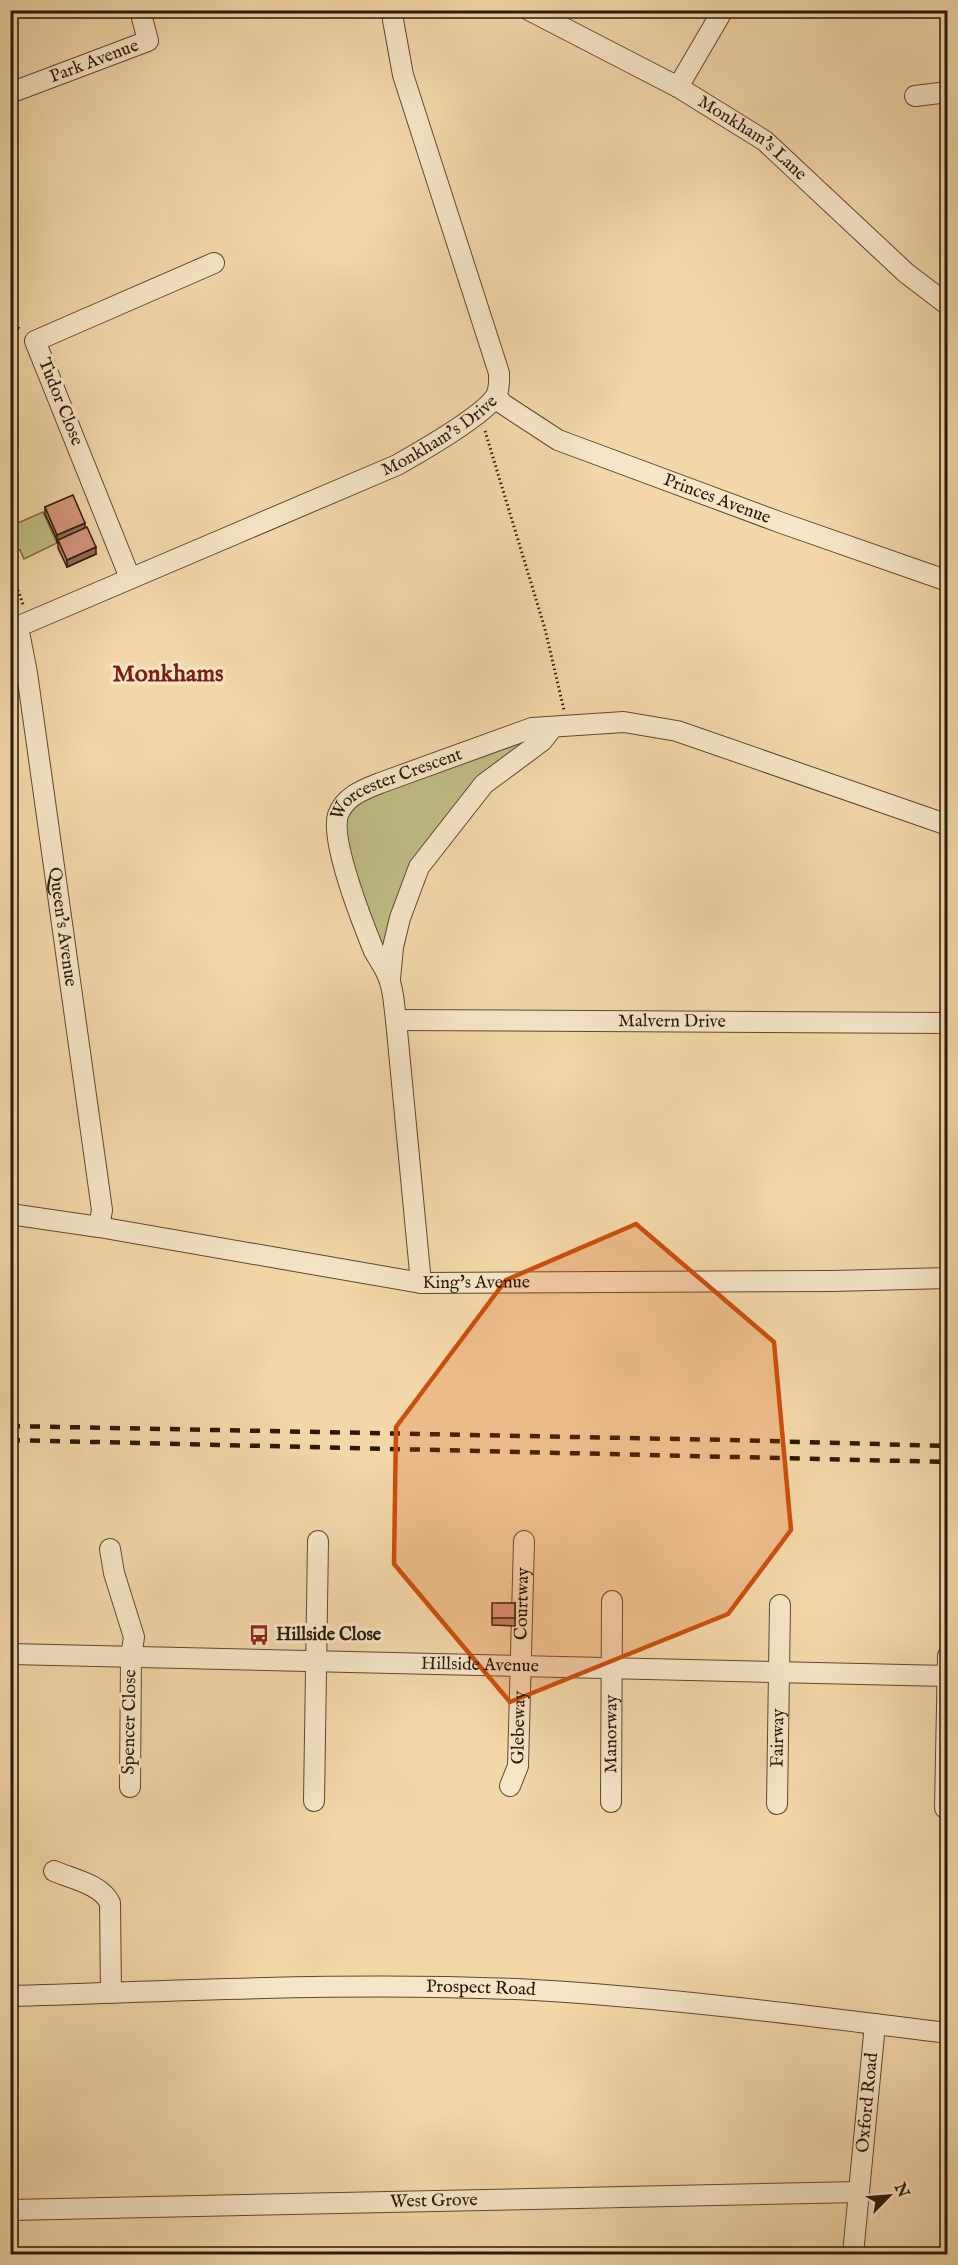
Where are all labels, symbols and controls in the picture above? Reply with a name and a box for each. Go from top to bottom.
street label: Park Avenue [47,34,142,88]
street label: Monkham's Lane [693,90,812,186]
street label: Tudor Close [32,355,88,449]
street label: Monkham's Drive [378,391,503,482]
street label: Princes Avenue [660,469,774,529]
district label: Monkhams [113,659,224,690]
street label: Worcester Crescent [326,743,465,824]
street label: Queen's Avenue [43,866,82,988]
street label: Malvern Drive [618,1010,726,1033]
street label: King's Avenue [422,1271,530,1294]
street label: Courtway [510,1567,535,1640]
bus stop icon: Hillside Close [247,1623,271,1647]
place label: Hillside Close [276,1624,382,1647]
street label: Hillside Avenue [421,1652,539,1678]
street label: Spencer Close [118,1669,142,1775]
street label: Glebeway [507,1690,532,1765]
street label: Manorway [600,1694,623,1774]
street label: Fairway [766,1708,790,1768]
street label: Prospect Road [426,1975,537,2002]
street label: Oxford Road [851,2051,884,2154]
north arrow [859,2166,919,2226]
text: N [888,2179,913,2201]
street label: West Grove [390,2189,478,2213]

